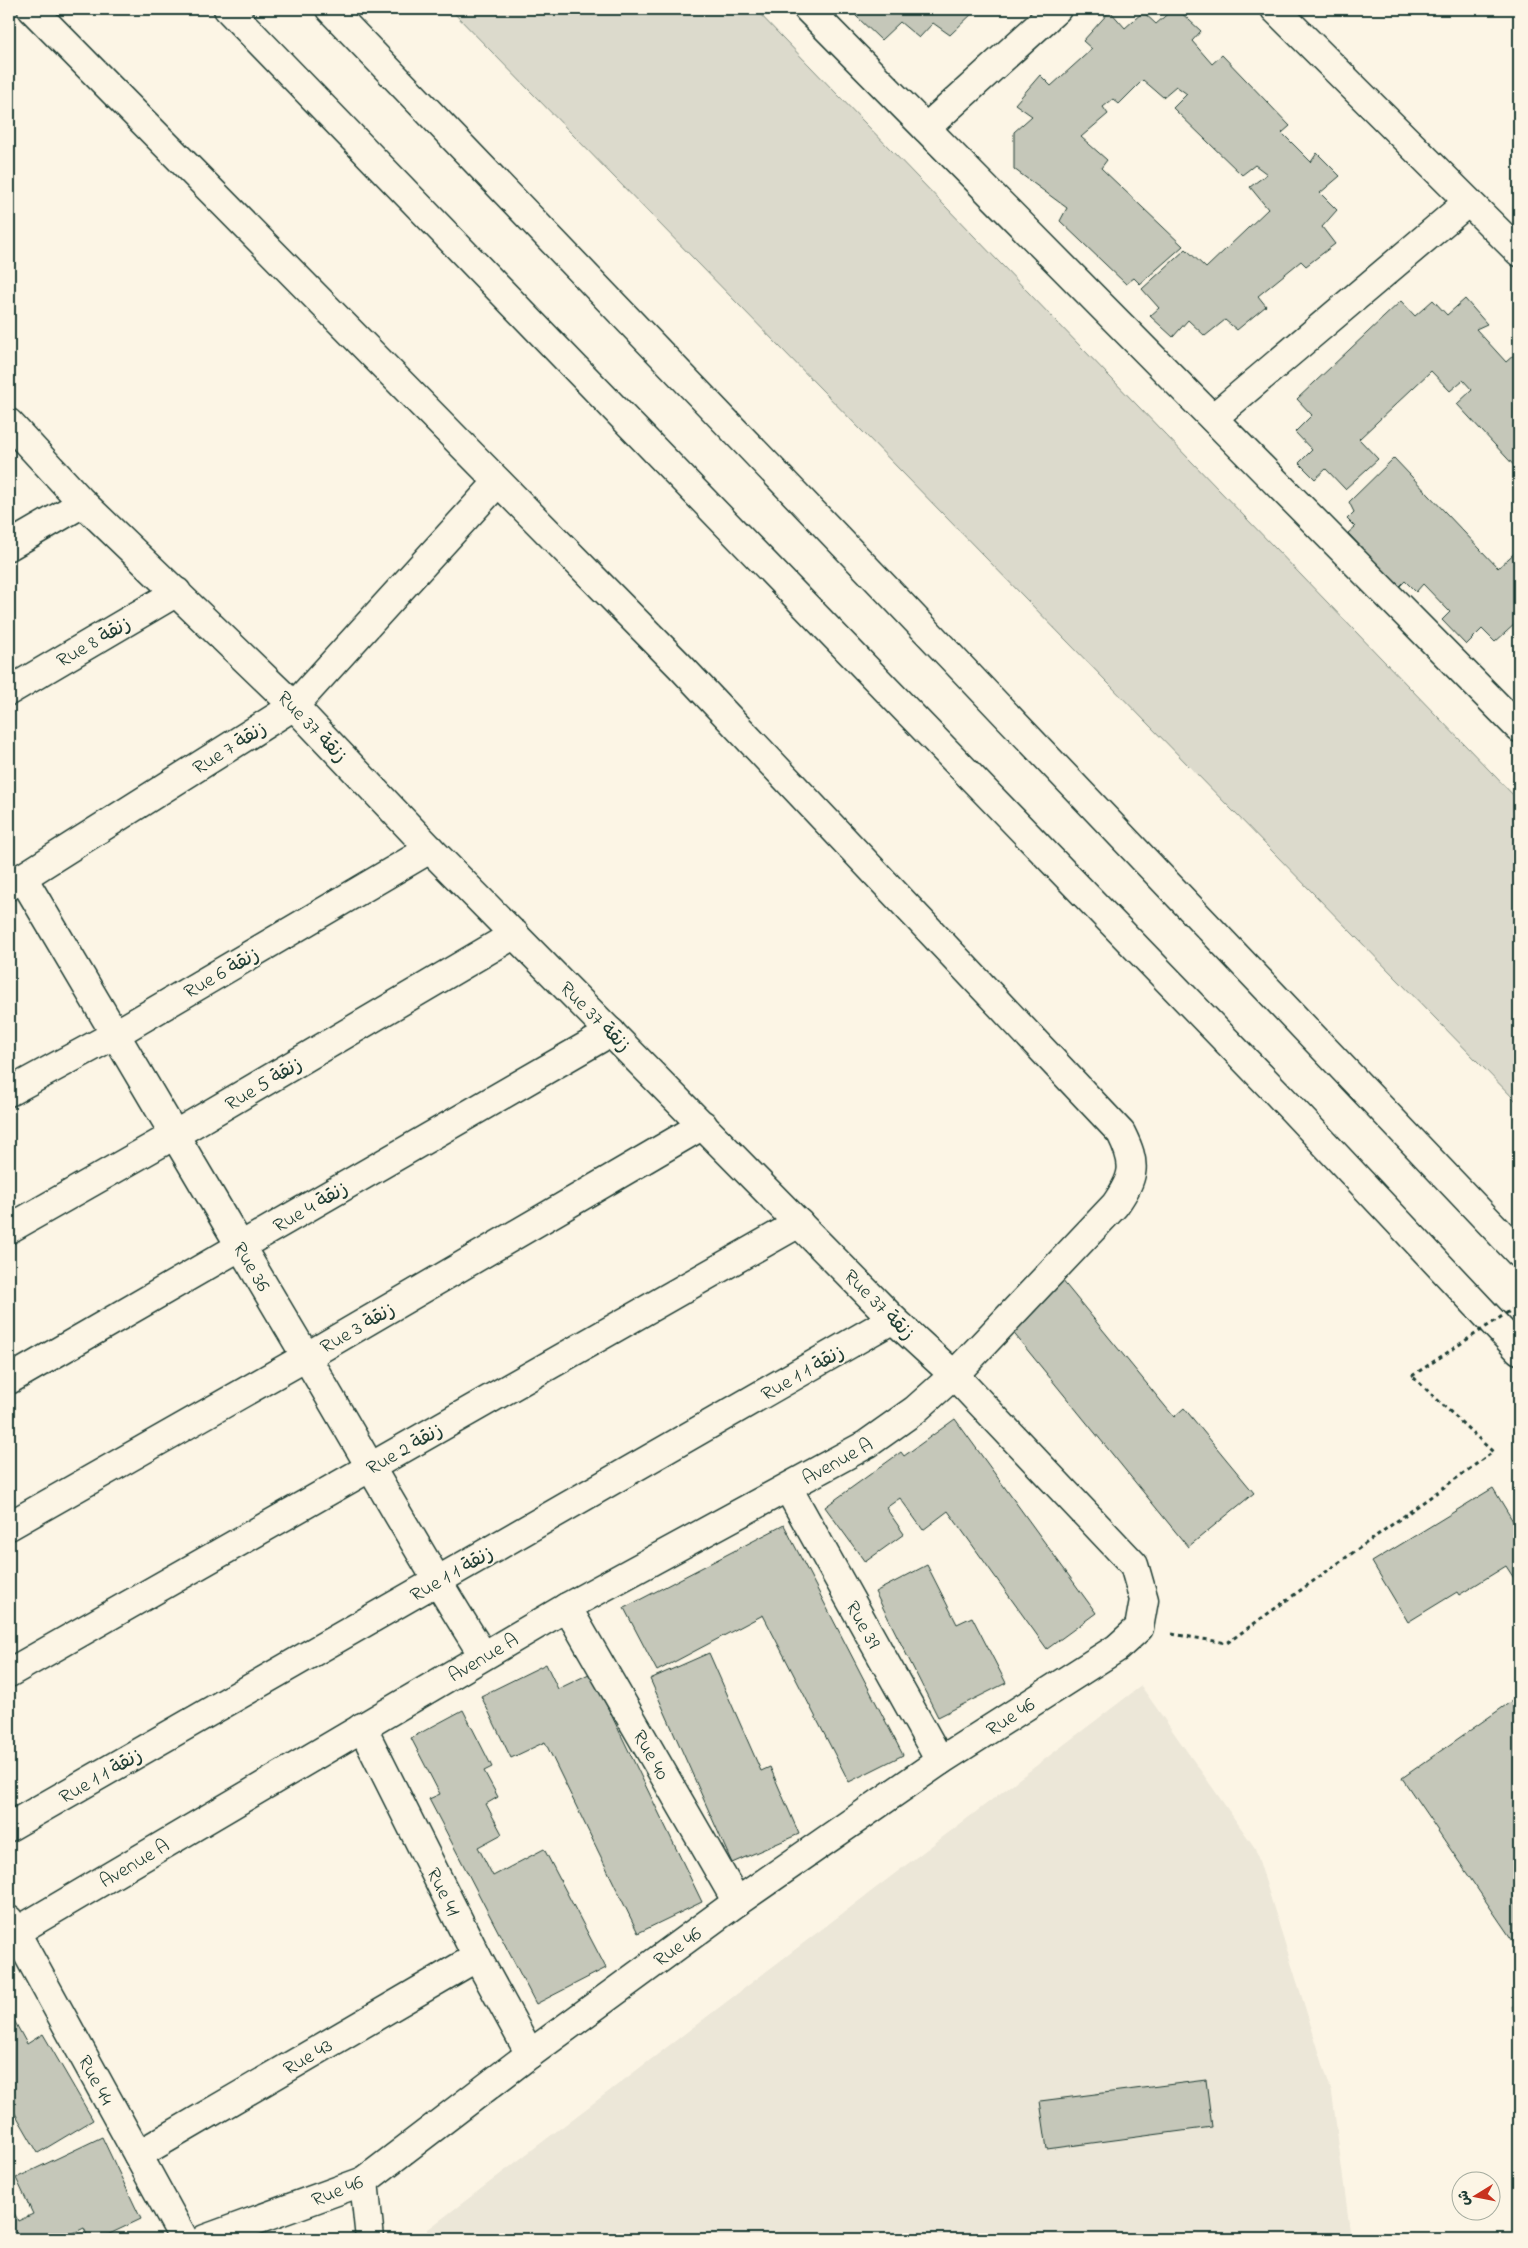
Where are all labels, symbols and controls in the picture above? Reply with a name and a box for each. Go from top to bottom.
street label: Rue 8 زنقة [52,610,137,676]
street label: Rue 37 زنقة [269,685,353,770]
street label: Rue 7 زنقة [188,715,273,783]
street label: Rue 6 زنقة [179,941,265,1007]
street label: Rue 37 زنقة [552,975,637,1060]
street label: Rue 5 زنقة [220,1051,308,1120]
street label: Rue 4 زنقة [268,1175,354,1241]
street label: Rue 36 [224,1237,276,1298]
street label: Rue 37 زنقة [836,1263,921,1348]
street label: Rue 3 زنقة [315,1296,401,1362]
street label: Rue 1 زنقة 1 [756,1339,850,1410]
street label: Rue 2 زنقة [362,1417,449,1484]
street label: Avenue A [797,1431,879,1494]
street label: Rue 1 زنقة 1 [405,1540,499,1611]
street label: Rue 39 [837,1596,887,1655]
street label: Avenue A [443,1627,525,1691]
street label: Rue 46 [981,1691,1042,1745]
street label: Rue 40 [624,1725,676,1786]
street label: Rue 1 زنقة 1 [54,1742,148,1813]
street label: Avenue A [95,1832,176,1897]
street label: Rue 41 [418,1863,466,1922]
street label: Rue 46 [648,1920,709,1975]
street label: Rue 43 [278,2032,339,2084]
street label: Rue 44 [69,2051,120,2111]
street label: Rue 46 [308,2169,368,2216]
north arrow [1450,2170,1500,2220]
text: ش [1453,2189,1476,2207]

